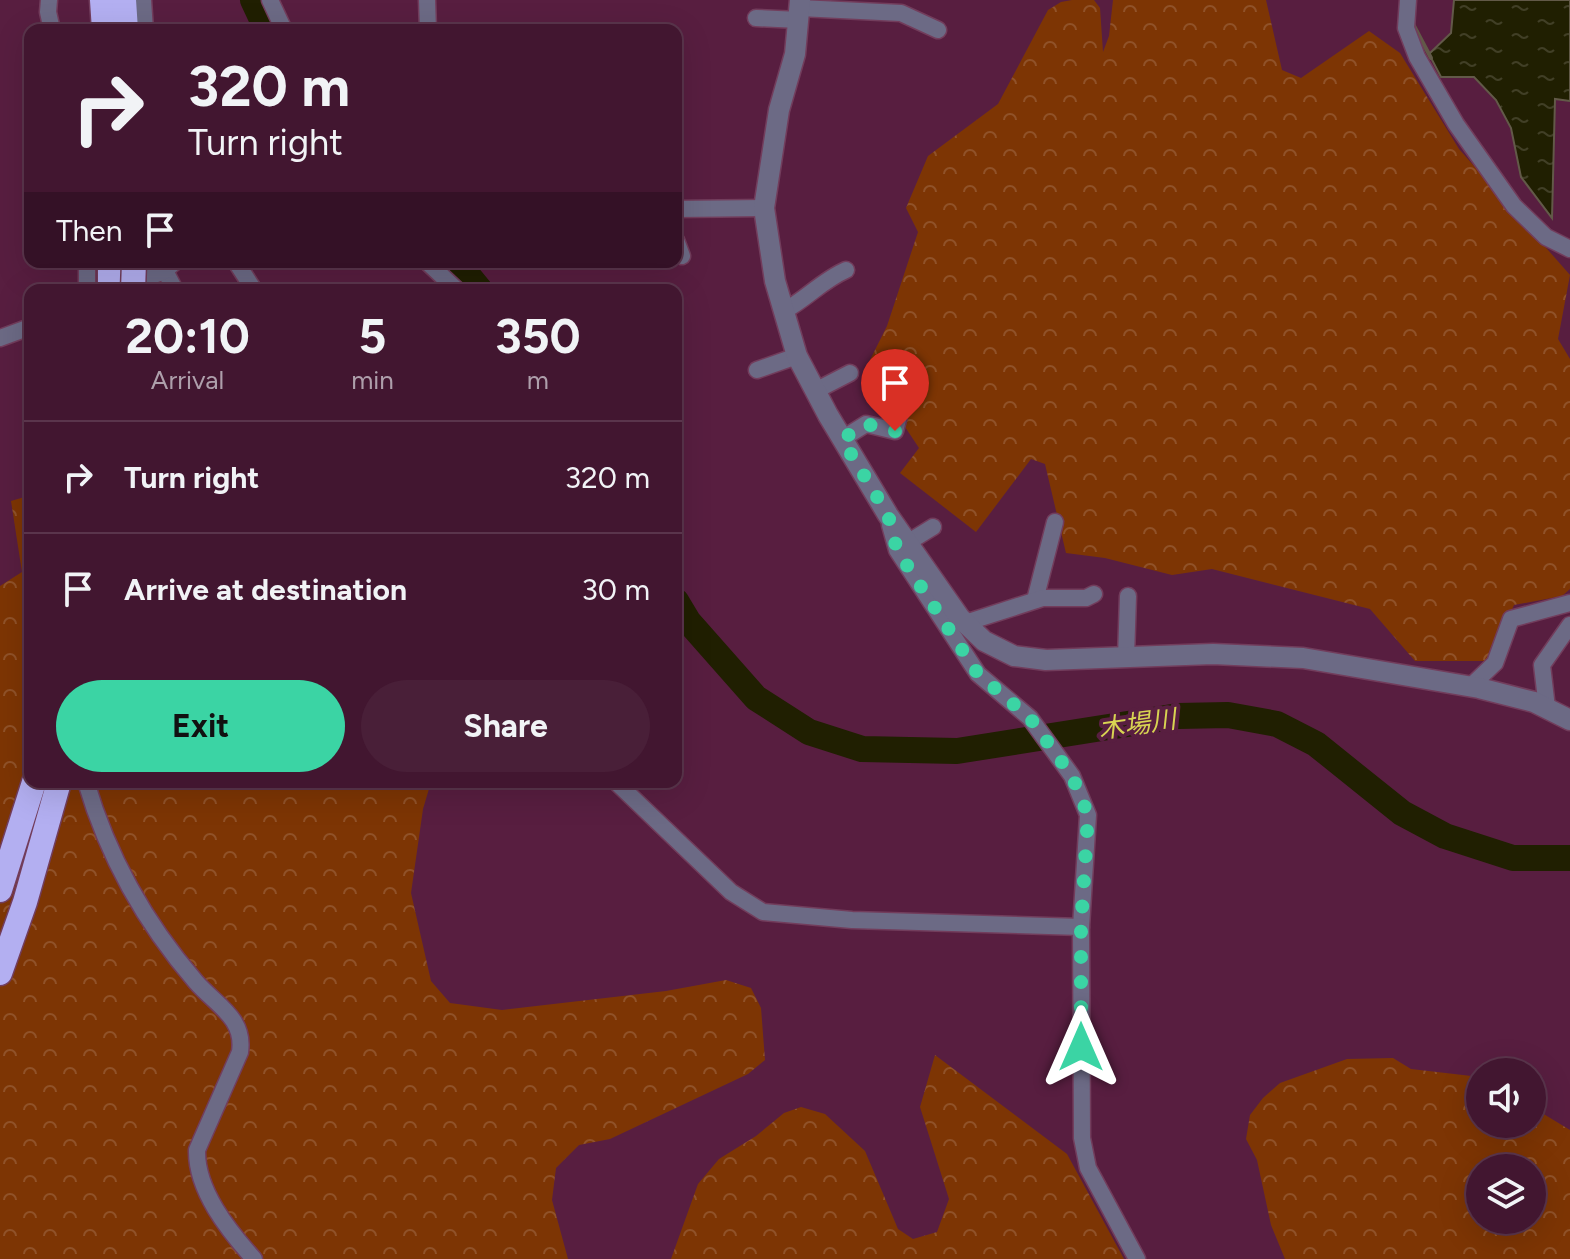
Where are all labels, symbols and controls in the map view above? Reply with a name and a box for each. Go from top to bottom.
text: 320 m [188,53,350,120]
icon: right [56,56,160,160]
text: Turn right [188,121,343,164]
icon: arrive [138,208,182,252]
text: Then [56,212,122,249]
text: 20:10 [125,307,250,365]
text: 5 [359,307,386,365]
text: 350 [495,307,581,365]
pin [861,349,929,431]
icon: arrive [873,361,917,405]
text: Arrival [151,364,224,396]
text: min [351,364,394,396]
text: m [527,364,549,396]
icon: right [56,455,100,499]
text: Turn right [124,459,259,496]
text: 320 m [565,459,650,496]
icon: arrive [56,567,100,611]
text: Arrive at destination [124,571,407,608]
text: 30 m [582,571,650,608]
button: Exit [56,680,345,772]
button: Share [361,680,650,772]
water label: 木場川 [1096,702,1181,745]
position arrow [1039,1005,1123,1089]
map controls [1466,1058,1546,1234]
button: sound [1466,1058,1546,1138]
button: layers [1466,1154,1546,1234]

